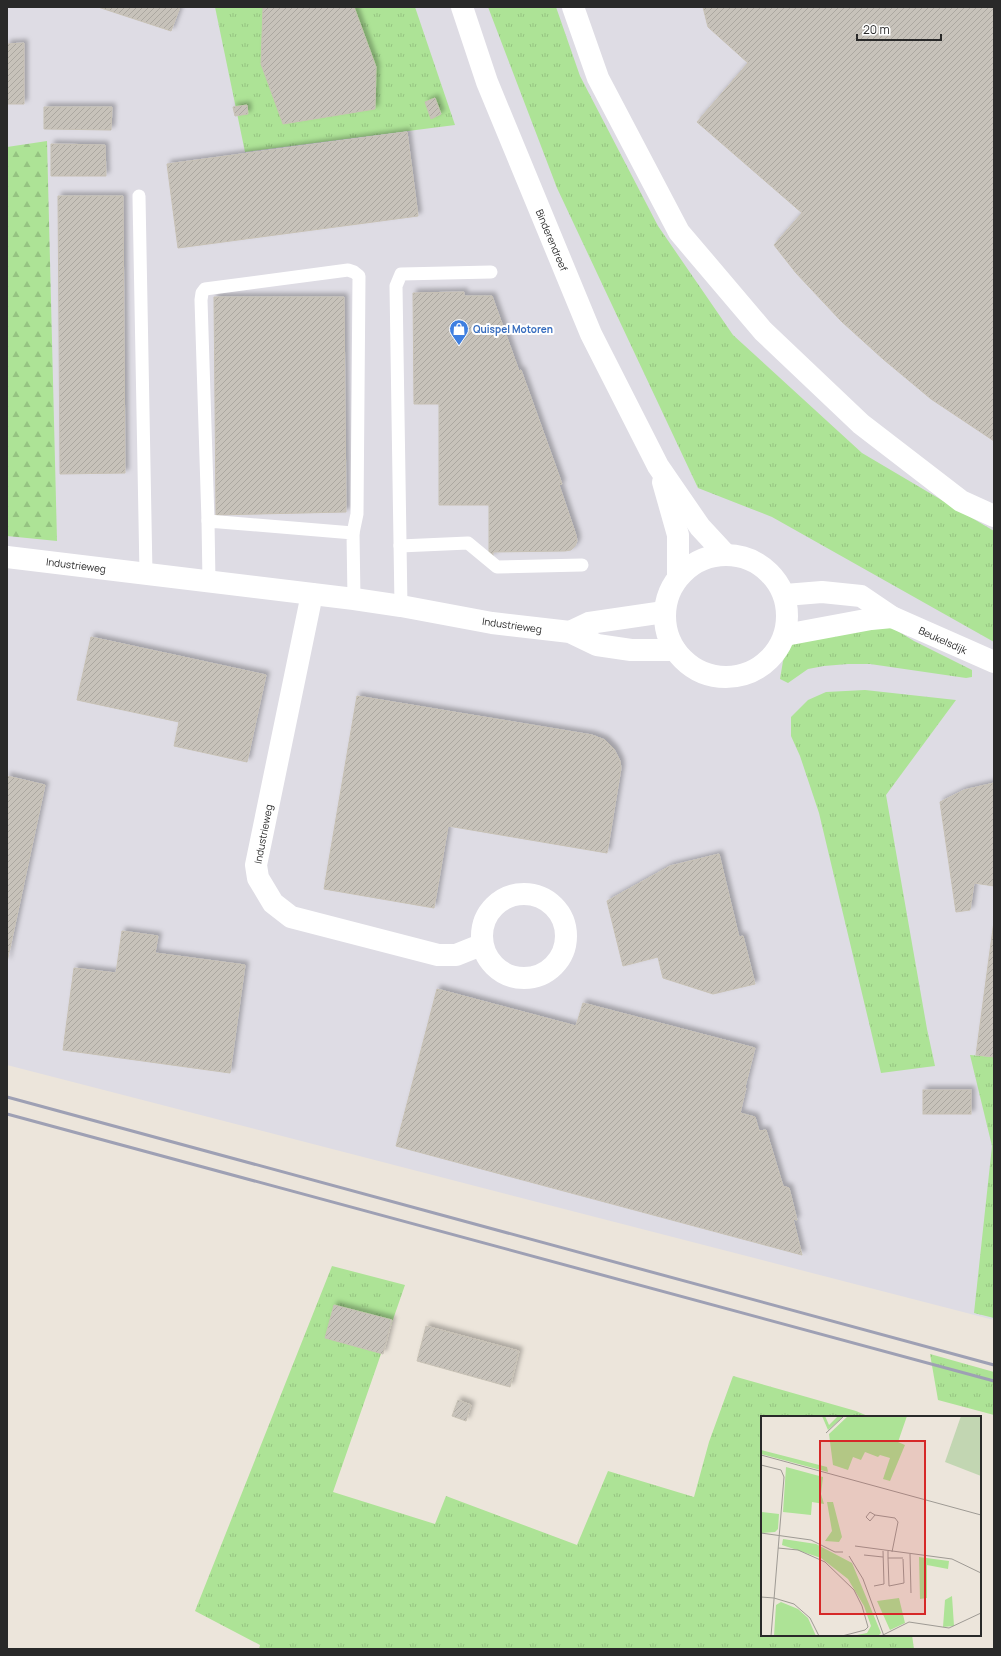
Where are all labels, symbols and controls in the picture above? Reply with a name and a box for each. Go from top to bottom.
scale bar [857,16,941,42]
text: 20 m [863,21,890,38]
street label: Binderendreef [533,207,571,273]
shop icon: Quispel Motoren [448,318,470,346]
place label: Quispel Motoren [473,322,553,336]
street label: Industrieweg [45,554,107,576]
street label: Industrieweg [481,614,543,636]
street label: Beukelsdijk [916,623,971,657]
street label: Industrieweg [250,803,276,865]
inset map [761,1416,981,1636]

